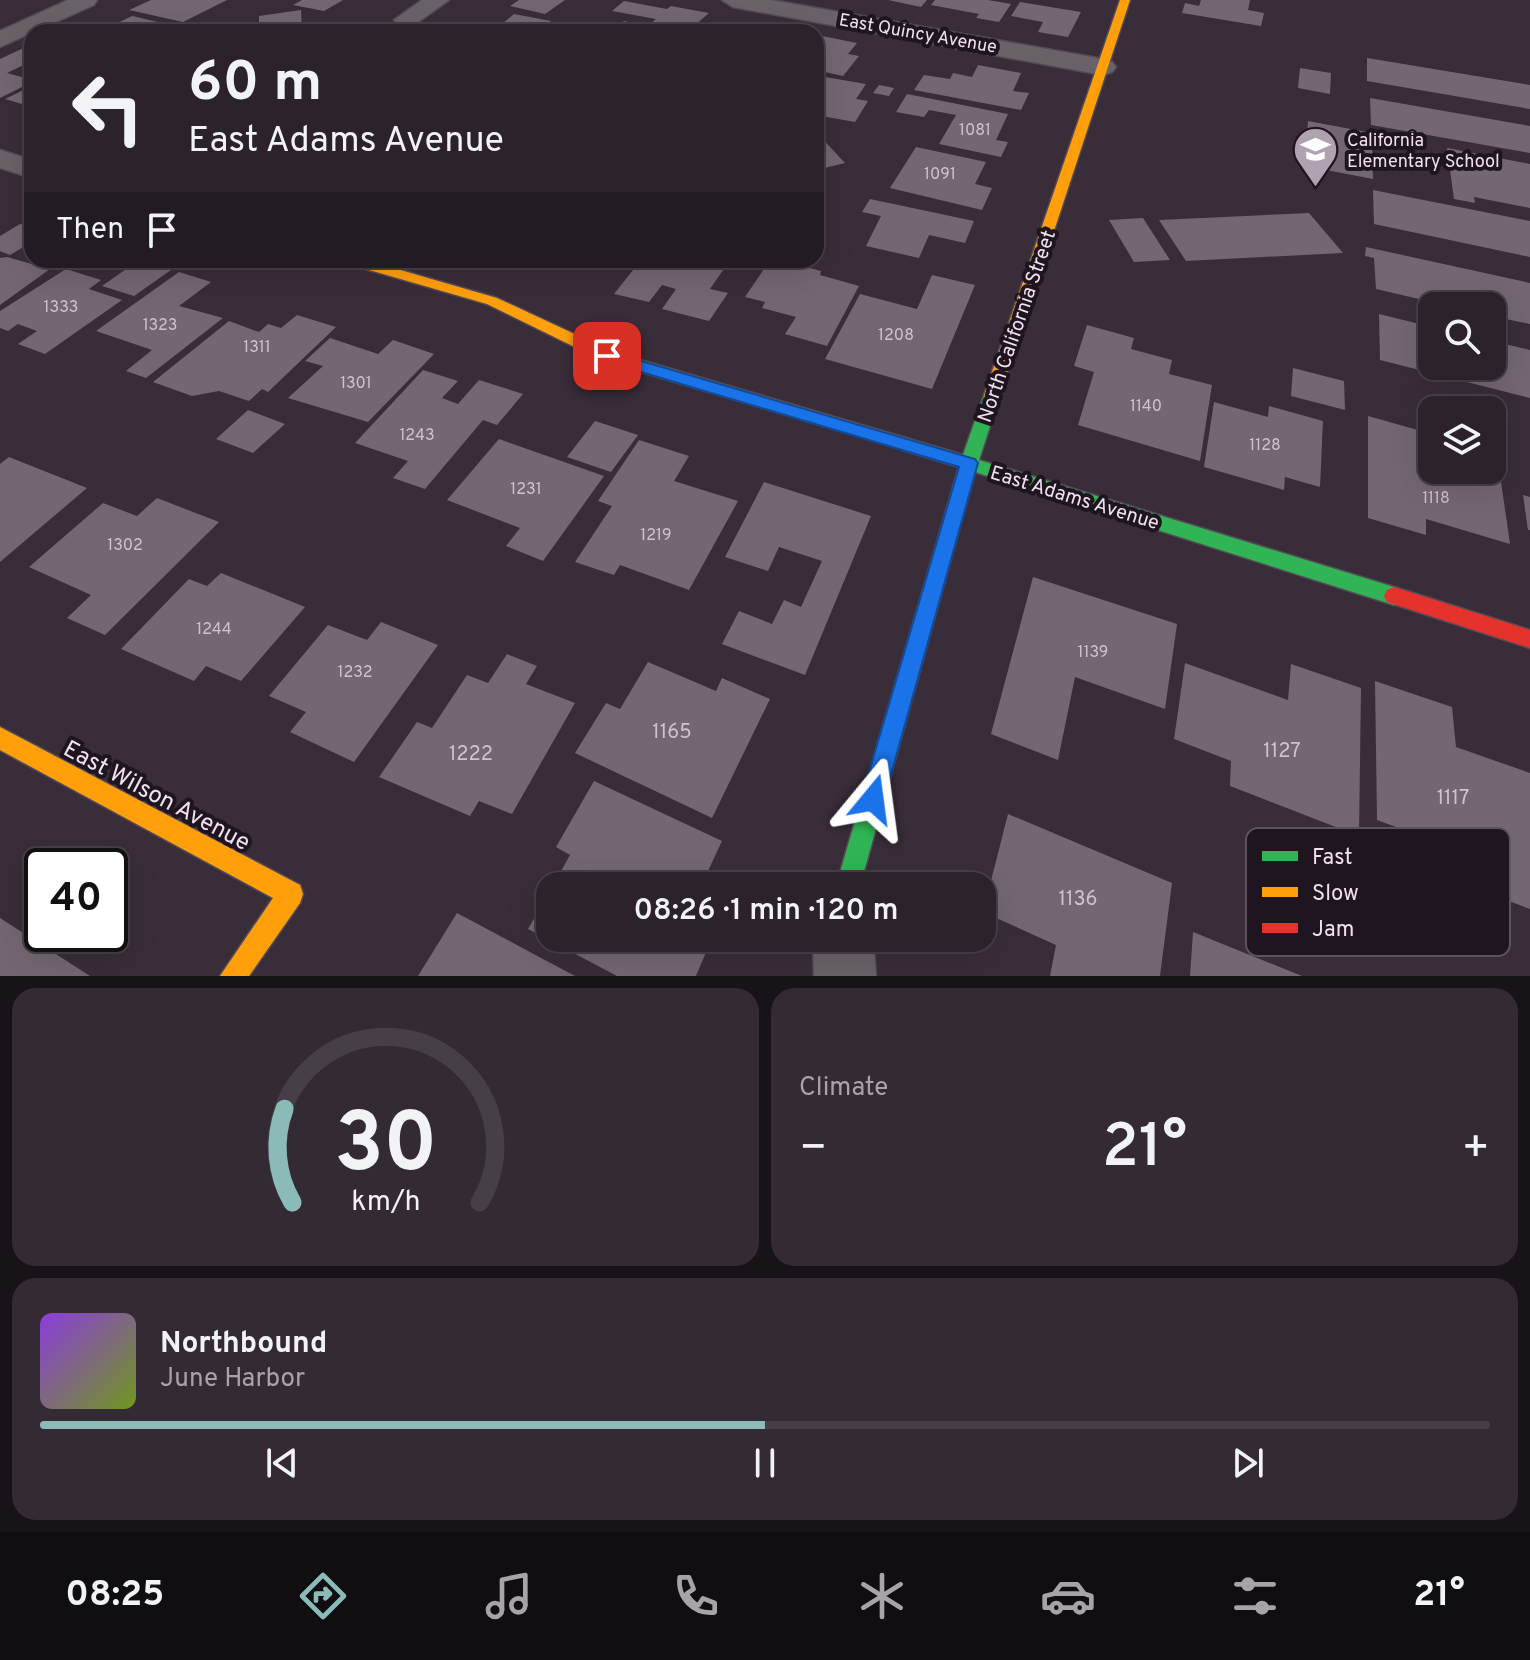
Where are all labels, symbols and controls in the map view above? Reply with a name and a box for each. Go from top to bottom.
street label: East Quincy Avenue [837,9,999,60]
text: 60 m [188,50,322,120]
icon: left [56,56,160,160]
text: East Adams Avenue [188,119,504,165]
house number: 1081 [959,121,991,141]
school or university icon: California Elementary School [1292,126,1340,189]
place label: California Elementary School [1347,130,1500,174]
house number: 1091 [924,165,956,185]
icon: arrive [140,208,184,252]
text: Then [56,212,124,249]
street label: North California Street [973,227,1063,426]
map controls [1418,292,1506,484]
button: search [1418,292,1506,380]
house number: 1333 [44,298,78,318]
house number: 1323 [143,316,177,336]
pin [573,322,641,390]
house number: 1208 [878,326,914,346]
icon: arrive [585,334,629,378]
house number: 1311 [243,338,271,358]
house number: 1301 [340,374,372,394]
button: layers [1418,396,1506,484]
house number: 1140 [1130,397,1162,417]
house number: 1243 [399,426,435,446]
house number: 1128 [1249,436,1281,456]
street label: East Adams Avenue [987,461,1162,537]
house number: 1231 [510,480,542,500]
house number: 1118 [1422,489,1450,509]
house number: 1219 [640,526,672,546]
house number: 1302 [107,536,143,556]
house number: 1244 [196,620,232,640]
house number: 1139 [1078,643,1108,663]
house number: 1232 [338,663,372,683]
house number: 1165 [652,720,692,746]
street label: East Wilson Avenue [57,735,255,859]
house number: 1127 [1263,739,1301,765]
house number: 1222 [449,742,493,768]
position arrow [831,757,915,841]
house number: 1117 [1437,786,1469,812]
legend [1246,828,1510,956]
text: Fast [1312,845,1353,872]
speed limit sign: 40 [24,848,128,952]
text: Slow [1312,881,1359,908]
house number: 1136 [1059,887,1097,913]
text: 08:26 · 1 min · 120 m [633,893,899,930]
text: Jam [1312,917,1355,944]
text: Climate [799,1072,888,1105]
text: 30 [334,1096,437,1201]
text: 21° [1102,1112,1187,1188]
text: − [799,1122,827,1178]
text: + [1462,1122,1490,1178]
text: km/h [351,1185,420,1221]
text: Northbound [160,1326,327,1363]
text: June Harbor [160,1363,305,1396]
icon: previous [260,1441,304,1485]
icon: pause [743,1441,787,1485]
icon: next [1226,1441,1270,1485]
icon: directions [295,1568,351,1624]
icon: music [481,1568,537,1624]
icon: phone [668,1568,724,1624]
icon: climate [854,1568,910,1624]
icon: car [1040,1568,1096,1624]
icon: filters [1227,1568,1283,1624]
text: 08:25 [65,1573,164,1619]
text: 21° [1413,1573,1465,1619]

